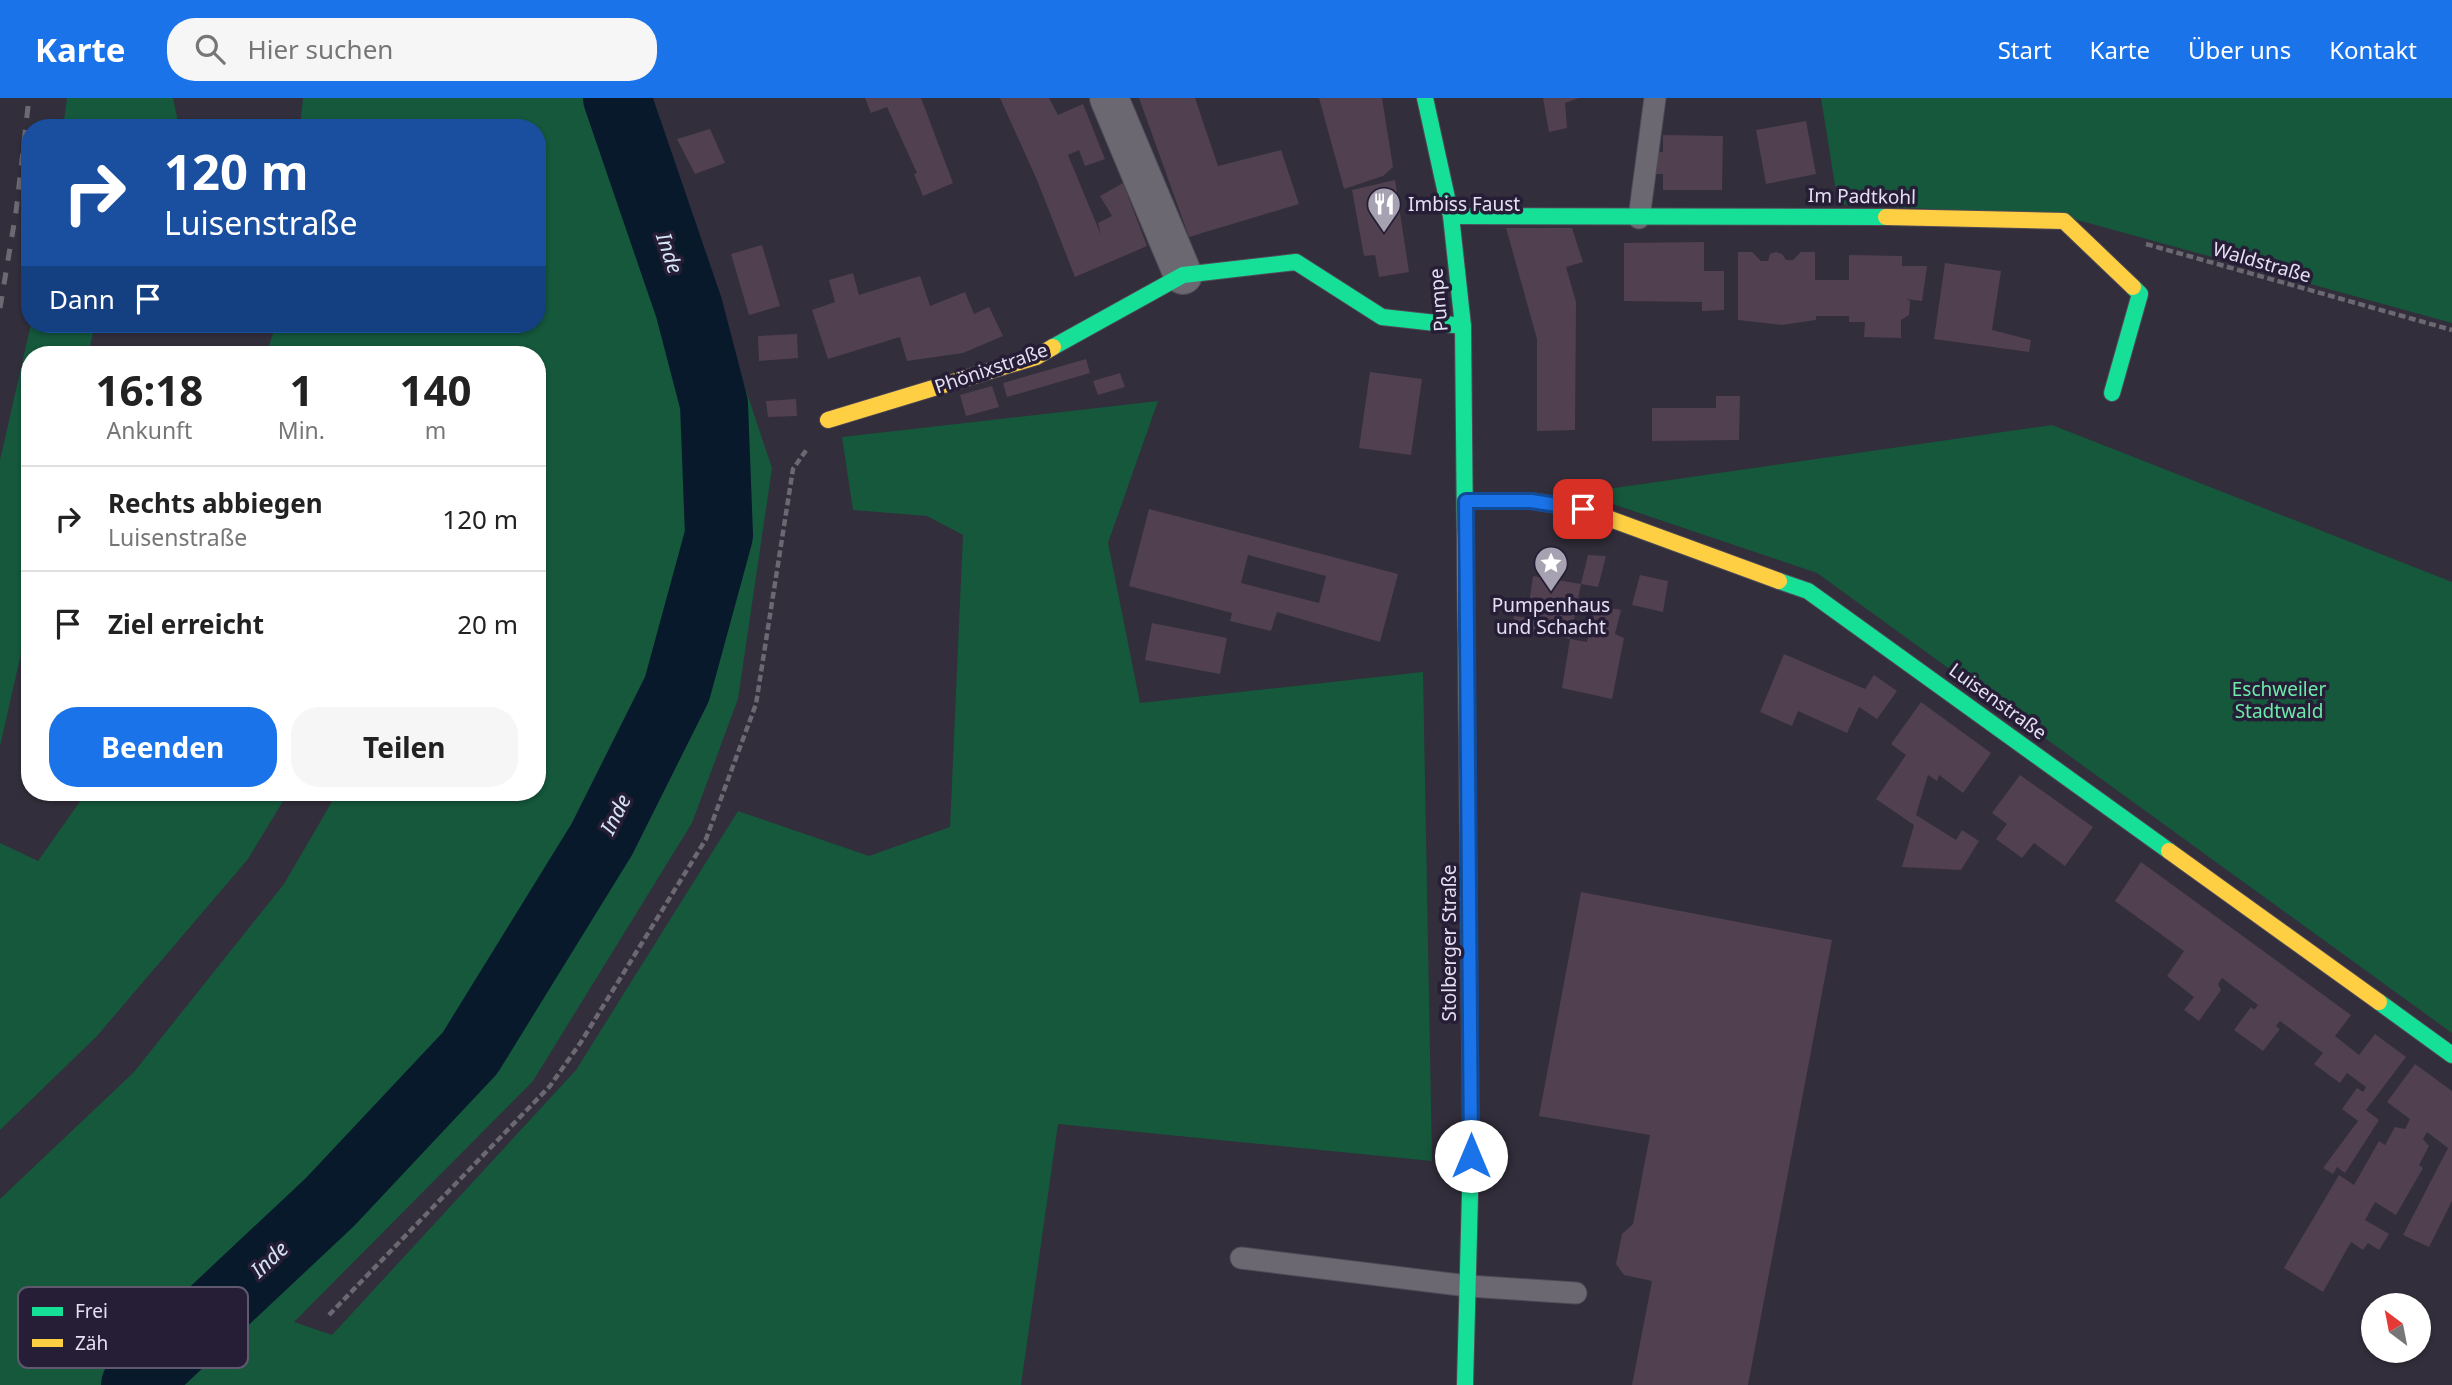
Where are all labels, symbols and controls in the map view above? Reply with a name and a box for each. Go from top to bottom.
search box [167,18,657,81]
text: Karte [35,27,125,72]
icon: search [191,30,229,68]
text: Hier suchen [247,31,393,67]
text: Start [1998,33,2052,66]
text: Karte [2090,33,2150,66]
text: Über uns [2188,33,2291,66]
text: Kontakt [2329,33,2417,66]
text: 120 m [164,138,309,204]
icon: right [49,147,140,238]
street label: Im Padtkohl [1808,182,1916,210]
restaurant icon: Imbiss Faust [1365,185,1403,234]
place label: Imbiss Faust [1408,191,1520,217]
text: Luisenstraße [164,201,358,244]
water label: Inde [650,228,690,277]
street label: Waldstraße [2210,236,2314,288]
street label: Pumpe [1422,267,1454,333]
icon: arrive [129,280,167,318]
text: Dann [49,281,115,317]
street label: Phönixstraße [931,336,1051,400]
text: 16:18 [95,361,203,418]
text: 1 [289,361,313,418]
text: 140 [399,361,472,418]
text: Ankunft [106,414,192,446]
text: Min. [278,414,325,446]
text: m [425,414,446,446]
pin [1553,479,1613,539]
text: Rechts abbiegen [108,485,323,521]
icon: arrive [1564,490,1602,528]
icon: right [49,500,87,538]
text: 120 m [442,501,518,537]
text: Luisenstraße [108,521,247,553]
place icon: Pumpenhaus und Schacht [1532,544,1570,593]
place label: Pumpenhaus und Schacht [1492,592,1610,640]
icon: arrive [49,605,87,643]
text: Ziel erreicht [108,606,264,642]
text: 20 m [457,606,518,642]
street label: Luisenstraße [1944,657,2052,745]
park label: Eschweiler Stadtwald [2232,676,2326,724]
button: Beenden [49,707,277,787]
button: Teilen [291,707,518,787]
water label: Inde [593,789,637,840]
street label: Stolberger Straße [1436,864,1462,1022]
position arrow [1434,1119,1508,1193]
water label: Inde [244,1235,294,1284]
legend [18,1287,248,1368]
north arrow [2361,1293,2431,1363]
map controls [2361,1293,2431,1363]
text: Frei [75,1298,108,1324]
text: Zäh [75,1330,108,1356]

